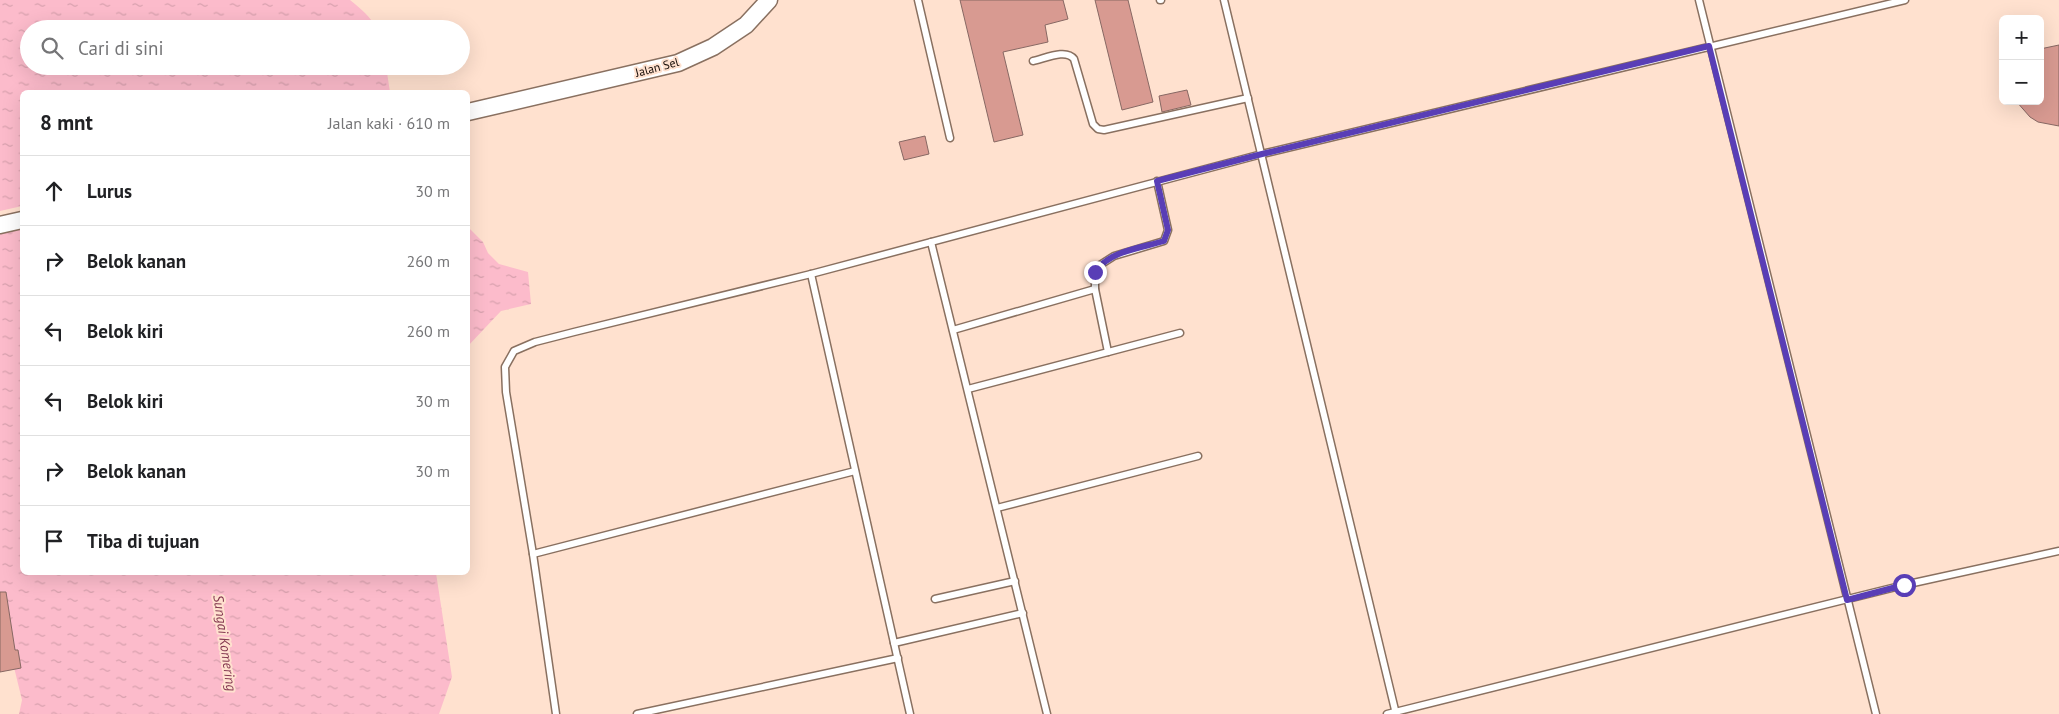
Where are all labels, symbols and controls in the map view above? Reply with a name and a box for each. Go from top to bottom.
map controls [1999,15,2044,105]
button: + [1999,15,2044,60]
search box [20,20,470,75]
icon: search [38,34,66,62]
text: Cari di sini [78,36,164,60]
street label: Jalan Sel [633,54,681,80]
button: − [1999,60,2044,105]
text: 8 mnt [40,109,93,136]
text: Jalan kaki · 610 m [328,113,450,133]
icon: ahead [40,177,68,205]
text: Lurus [87,179,132,203]
text: 30 m [415,181,450,201]
icon: right [40,247,68,275]
text: Belok kanan [87,249,186,273]
text: 260 m [407,251,450,271]
route end [1084,261,1107,284]
icon: left [40,317,68,345]
text: Belok kiri [87,319,163,343]
text: 260 m [407,321,450,341]
icon: left [40,387,68,415]
text: Belok kiri [87,389,163,413]
text: 30 m [415,391,450,411]
icon: right [40,457,68,485]
text: Belok kanan [87,459,186,483]
text: 30 m [415,461,450,481]
icon: arrive [40,527,68,555]
text: Tiba di tujuan [87,529,199,553]
route start [1893,574,1916,597]
water label: Sungai Komering [209,594,241,692]

